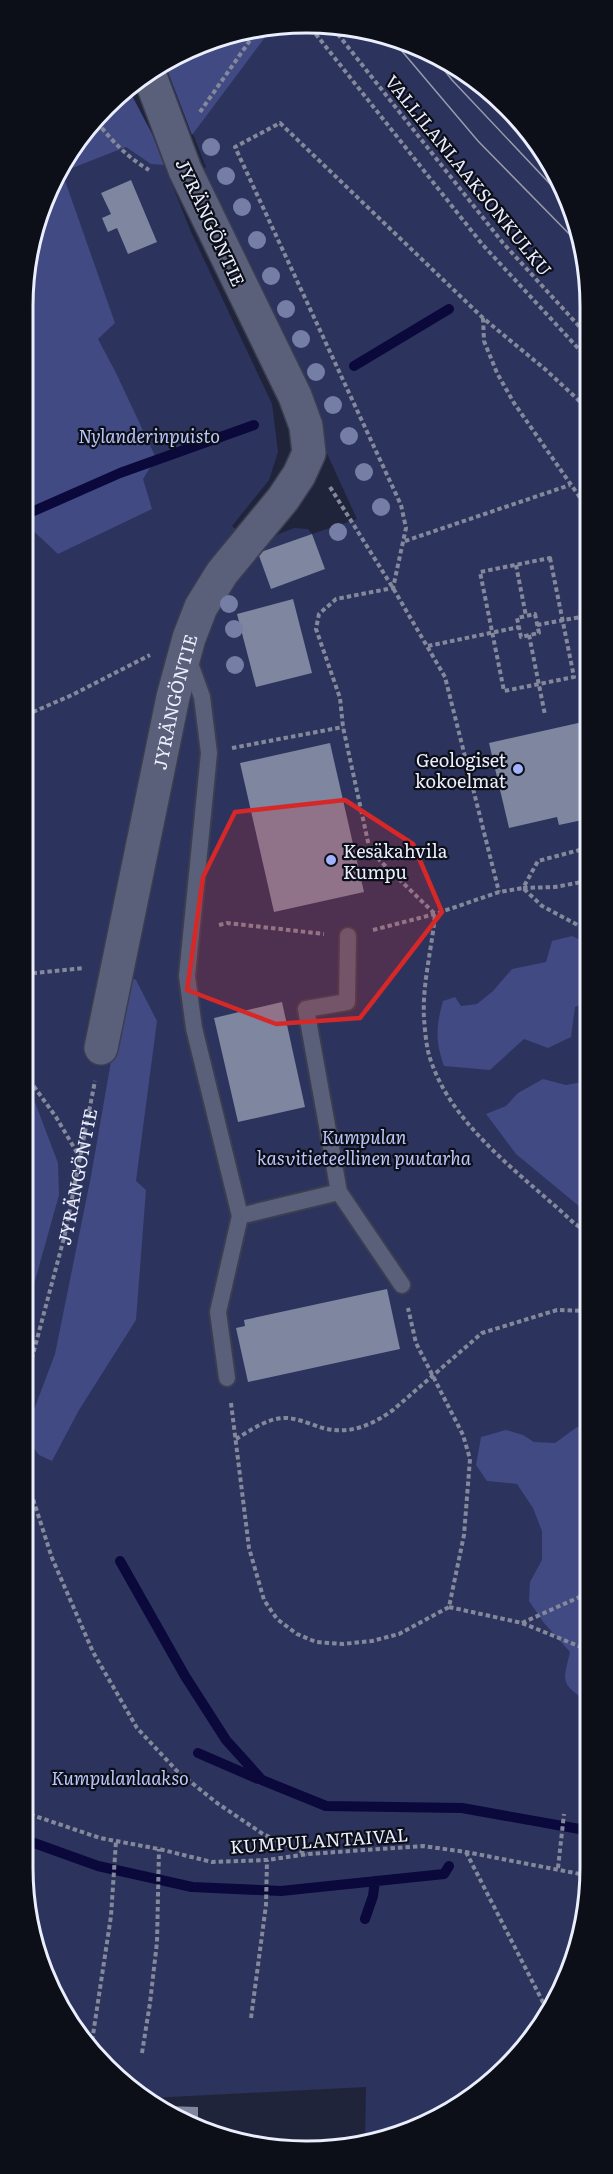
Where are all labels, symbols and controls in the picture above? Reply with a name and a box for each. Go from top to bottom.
street label: VALLILANLAAKSONKULKU [379,69,559,281]
street label: JYRÄNGÖNTIE [170,154,252,290]
park label: Nylanderinpuisto [78,422,220,449]
street label: JYRÄNGÖNTIE [145,631,203,772]
place label: Geologiset kokoelmat [415,746,507,794]
marker: Geologiset kokoelmat [511,762,525,776]
place label: Kesäkahvila Kumpu [343,837,448,885]
marker: Kesäkahvila Kumpu [324,853,338,867]
street label: JYRÄNGÖNTIE [49,1106,103,1248]
park label: Kumpulan kasvitieteellinen puutarha [257,1123,472,1171]
park label: Kumpulanlaakso [51,1764,189,1791]
street label: KUMPULANTAIVAL [229,1820,409,1860]

